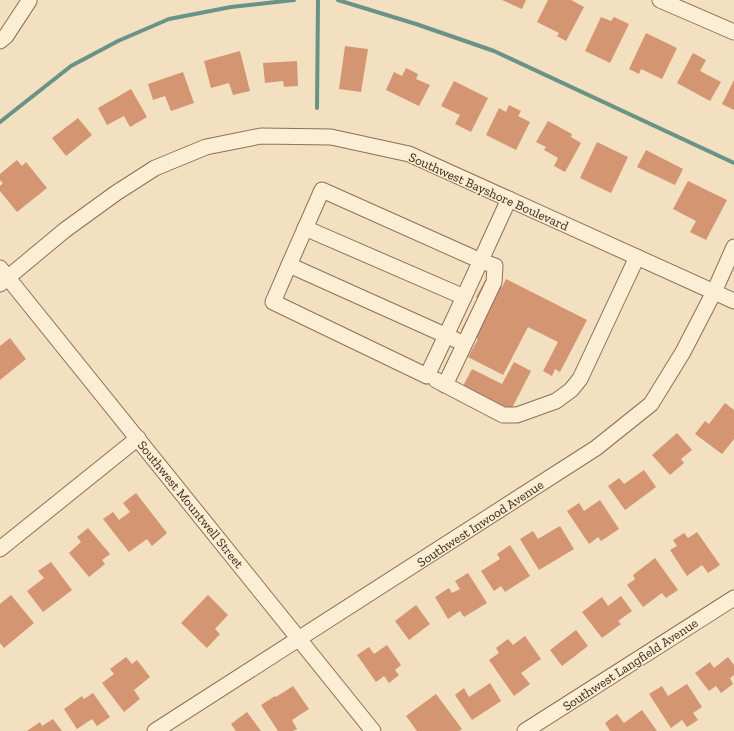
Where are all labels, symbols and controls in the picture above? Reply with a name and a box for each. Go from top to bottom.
street label: Southwest Bayshore Boulevard [407,149,571,234]
street label: Southwest Mountwell Street [135,438,247,571]
street label: Southwest Inwood Avenue [414,477,546,570]
street label: Southwest Langfield Avenue [560,615,701,714]

